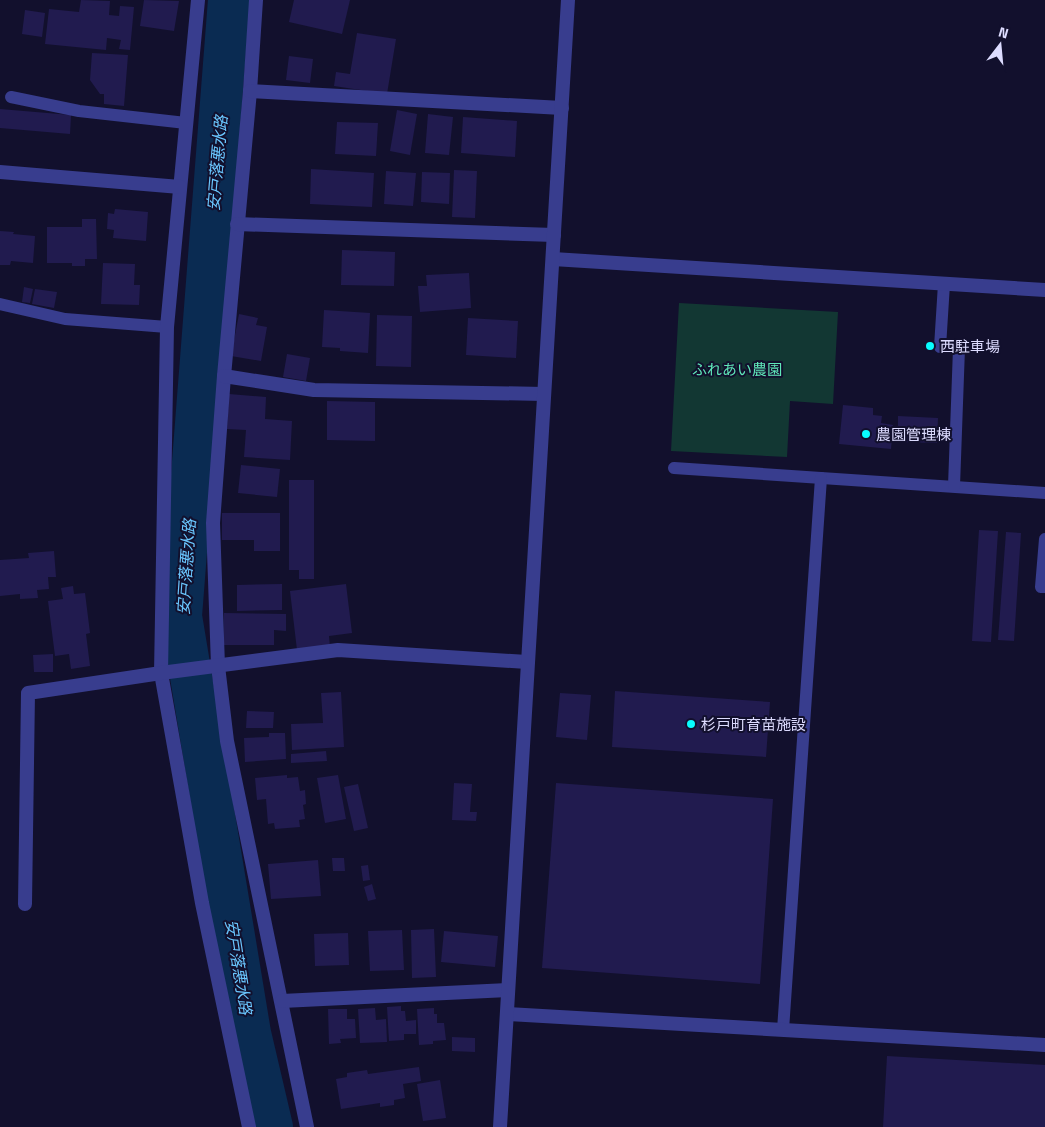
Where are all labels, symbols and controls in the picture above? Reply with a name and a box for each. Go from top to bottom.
north arrow [975,20,1025,70]
text: N [996,21,1011,43]
water label: 安戸落悪水路 [201,112,233,212]
place label: 西駐車場 [940,335,1000,358]
marker: 西駐車場 [924,340,936,352]
park label: ふれあい農園 [692,358,782,381]
place label: 農園管理棟 [876,423,951,446]
marker: 農園管理棟 [860,428,872,440]
water label: 安戸落悪水路 [171,516,201,616]
place label: 杉戸町育苗施設 [701,713,806,736]
marker: 杉戸町育苗施設 [685,718,697,730]
water label: 安戸落悪水路 [220,918,259,1018]

